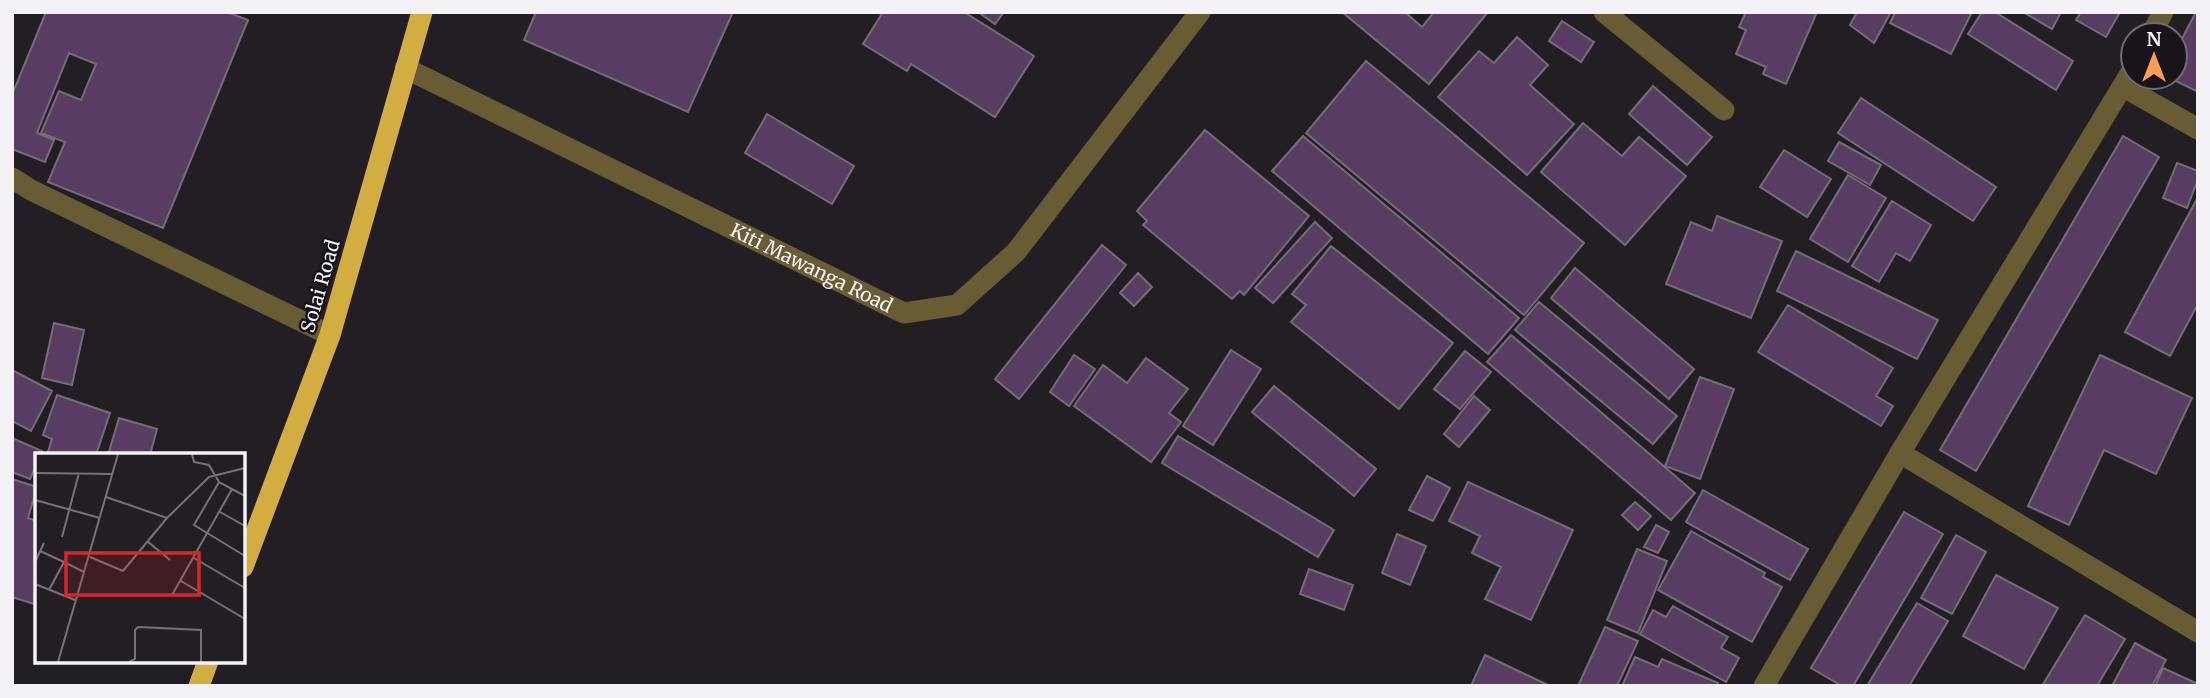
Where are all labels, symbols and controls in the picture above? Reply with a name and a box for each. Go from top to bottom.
north arrow [2119,21,2189,91]
text: N [2146,27,2162,51]
street label: Kiti Mawanga Road [727,218,897,318]
street label: Solai Road [295,237,345,335]
inset map [35,453,245,663]

